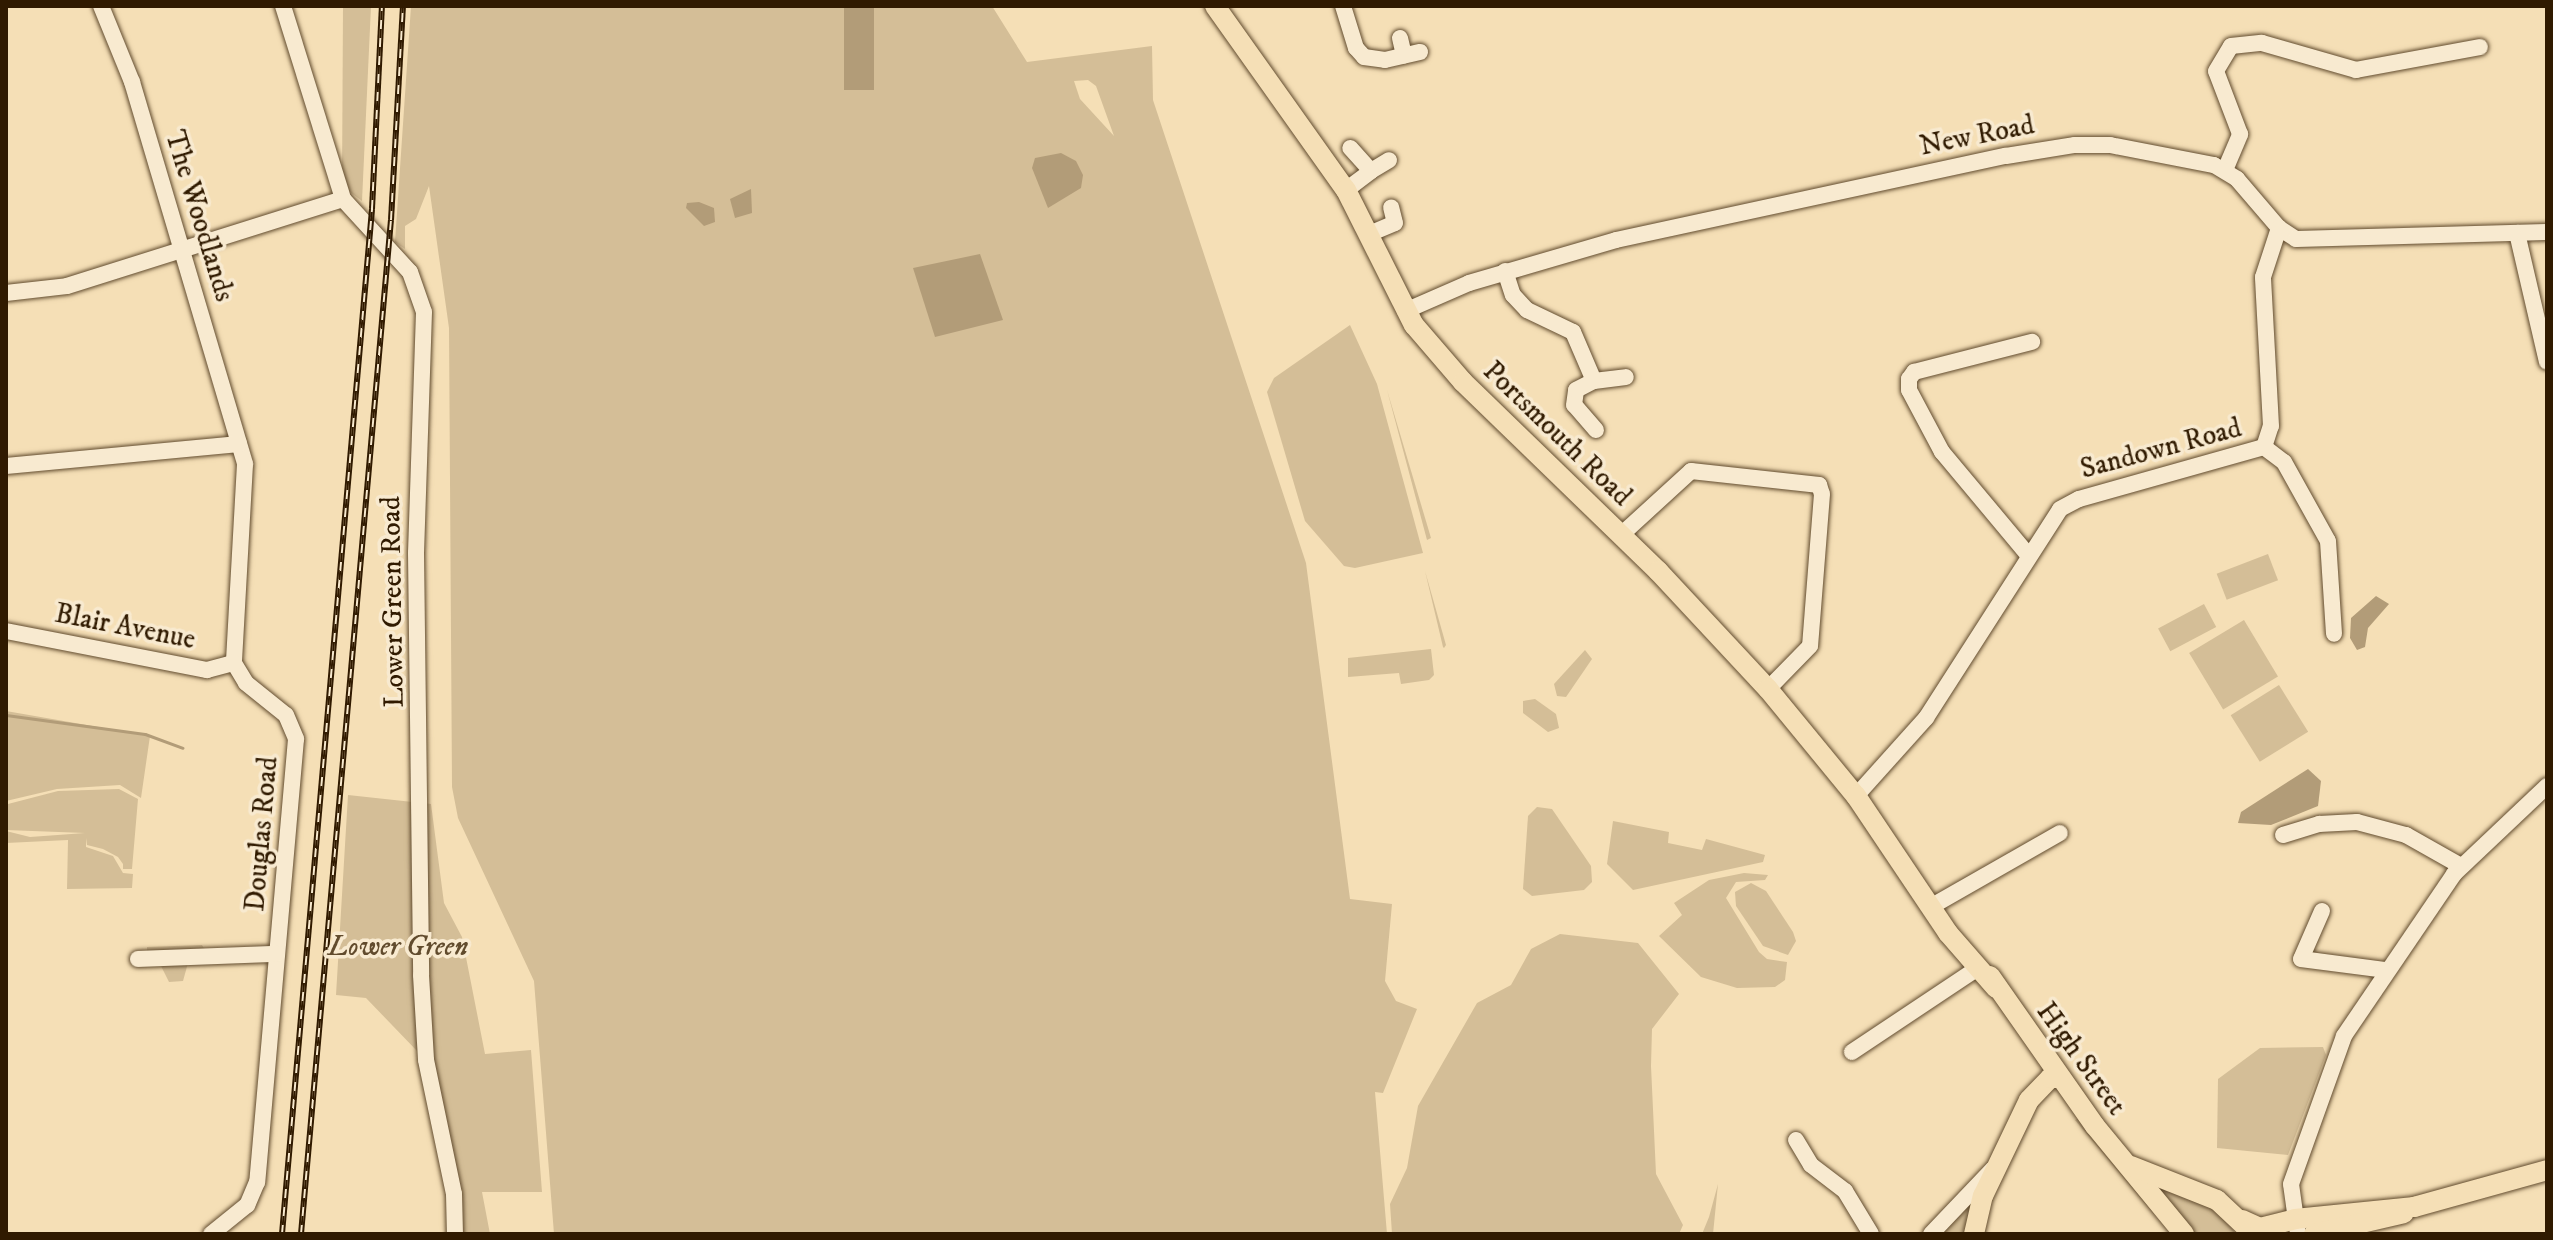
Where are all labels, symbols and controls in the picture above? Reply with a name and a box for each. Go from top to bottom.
street label: New Road [1917,108,2037,164]
street label: The Woodlands [157,126,241,306]
street label: Portsmouth Road [1476,355,1638,513]
street label: Sandown Road [2077,411,2245,487]
street label: Lower Green Road [374,496,412,708]
street label: Blair Avenue [52,597,198,657]
street label: Douglas Road [238,755,286,913]
park label: Lower Green [328,930,468,964]
street label: High Street [2029,996,2133,1122]

